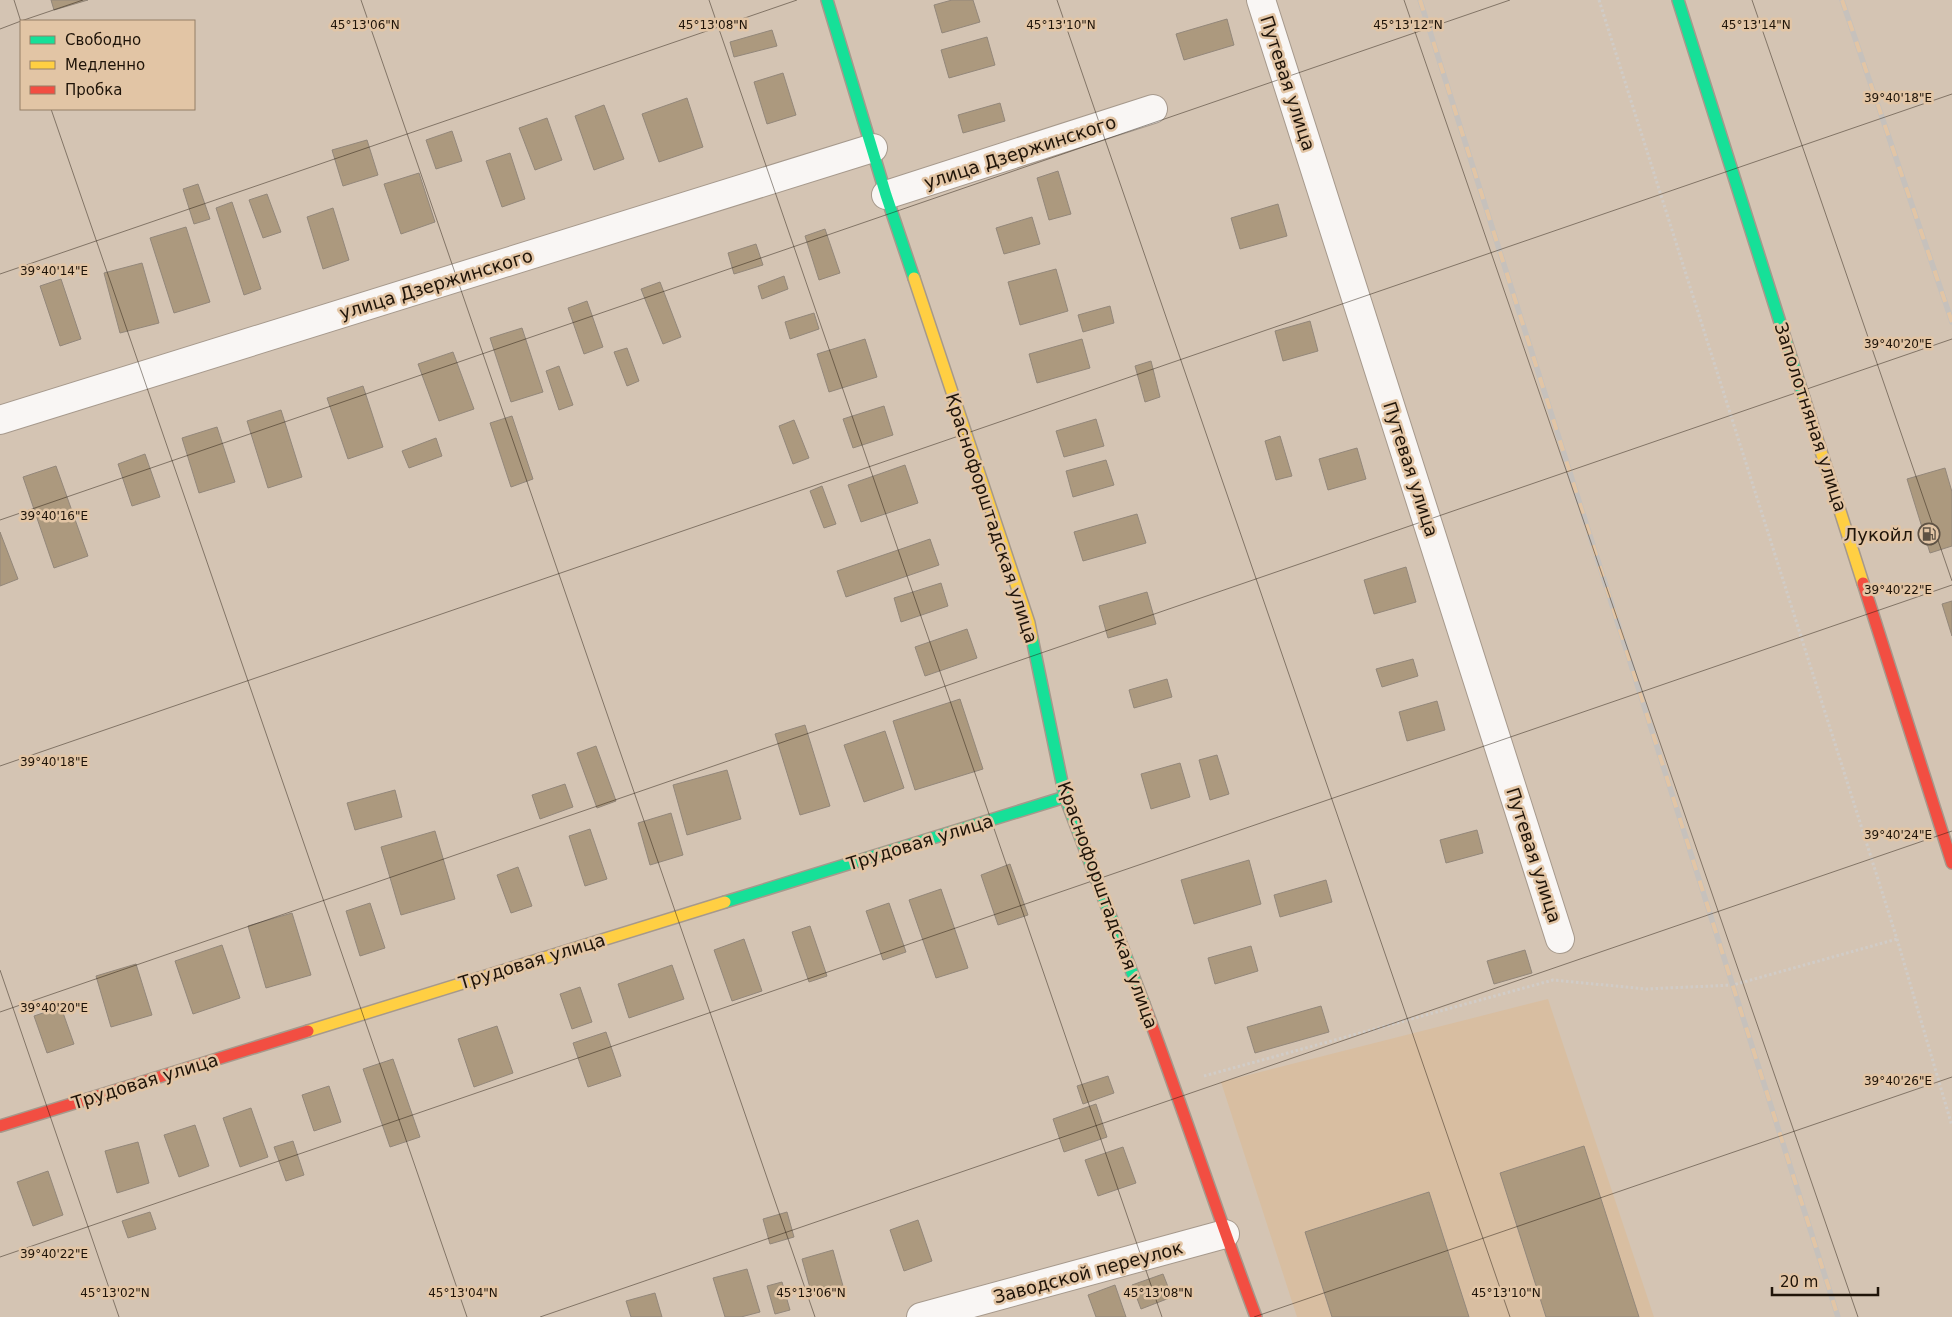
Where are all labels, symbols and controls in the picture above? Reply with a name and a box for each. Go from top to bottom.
street label: Путевая улица [1256,13,1320,153]
text: 45°13'06"N [330,18,400,32]
text: 45°13'08"N [678,18,748,32]
text: 45°13'10"N [1026,18,1096,32]
text: 45°13'12"N [1373,18,1443,32]
text: 45°13'14"N [1721,18,1791,32]
legend [20,20,195,110]
text: Свободно [65,31,141,49]
text: Медленно [65,56,145,74]
text: Пробка [65,81,122,99]
text: 39°40'18"E [1864,91,1932,105]
street label: улица Дзержинского [921,111,1119,193]
street label: улица Дзержинского [337,245,535,323]
text: 39°40'14"E [20,264,88,278]
street label: Заполотняная улица [1771,320,1851,514]
text: 39°40'20"E [1864,337,1932,351]
street label: Краснофорштадская улица [942,390,1042,646]
street label: Путевая улица [1379,399,1443,539]
text: 39°40'16"E [20,509,88,523]
fuel station icon: Лукойл [1917,522,1941,546]
place label: Лукойл [1844,524,1913,545]
text: 39°40'22"E [1864,583,1932,597]
text: 39°40'18"E [20,755,88,769]
street label: Краснофорштадская улица [1053,778,1163,1032]
street label: Путевая улица [1502,785,1566,925]
street label: Трудовая улица [843,810,996,875]
text: 39°40'24"E [1864,828,1932,842]
street label: Трудовая улица [455,929,608,994]
text: 39°40'20"E [20,1001,88,1015]
street label: Трудовая улица [68,1049,221,1114]
text: 39°40'26"E [1864,1074,1932,1088]
street label: Заводской переулок [991,1237,1185,1307]
text: 39°40'22"E [20,1247,88,1261]
scale bar [1772,1264,1878,1296]
text: 20 m [1780,1273,1818,1291]
text: 45°13'02"N [80,1286,150,1300]
text: 45°13'04"N [428,1286,498,1300]
text: 45°13'06"N [776,1286,846,1300]
text: 45°13'08"N [1123,1286,1193,1300]
text: 45°13'10"N [1471,1286,1541,1300]

